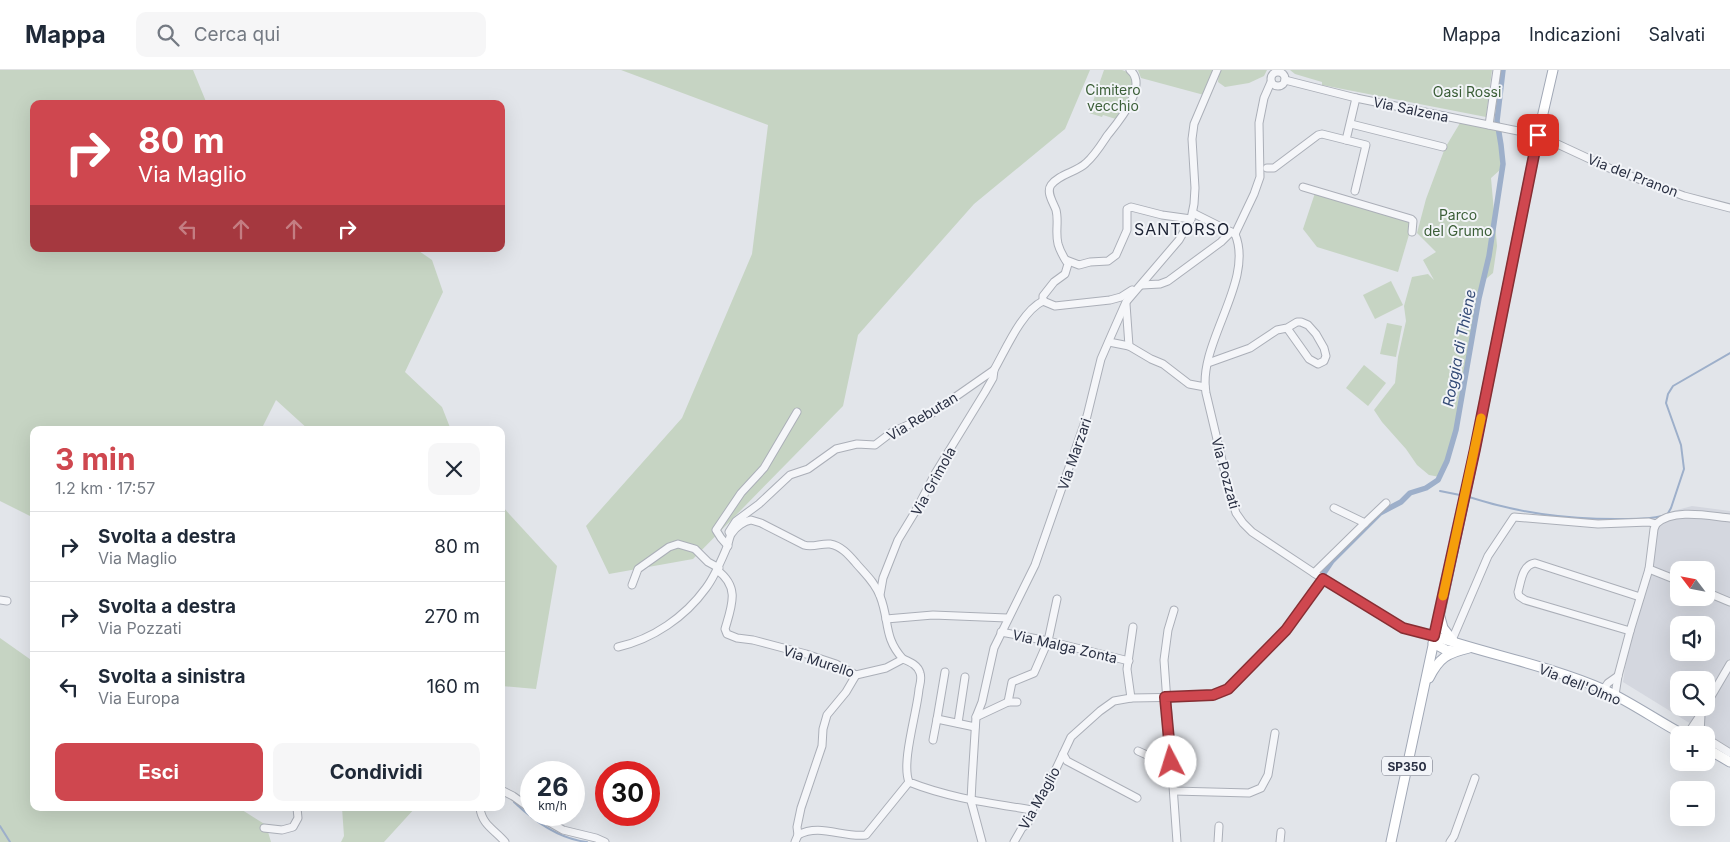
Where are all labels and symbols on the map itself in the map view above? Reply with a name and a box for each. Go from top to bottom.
park label: Cimitero vecchio [1085,81,1141,114]
park label: Oasi Rossi [1433,83,1501,100]
street label: Via Salzena [1372,93,1450,125]
pin [1517,114,1559,156]
street label: Via del Pranon [1585,150,1681,200]
park label: Parco del Grumo [1424,206,1492,239]
district label: SANTORSO [1134,219,1230,239]
water label: Roggia di Thiene [1438,288,1480,408]
street label: Via Rebutan [884,388,960,444]
street label: Via Marzari [1054,416,1094,492]
street label: Via Pozzati [1208,435,1244,511]
street label: Via Grimola [907,444,959,518]
north arrow [1670,561,1715,606]
street label: Via Malga Zonta [1011,626,1119,666]
street label: Via Murello [781,641,857,681]
street label: Via dell'Olmo [1536,660,1624,708]
position arrow [1144,735,1196,787]
road number: SP350 [1382,756,1432,776]
speed limit sign: 30 [595,761,660,826]
street label: Via Maglio [1015,764,1063,832]

